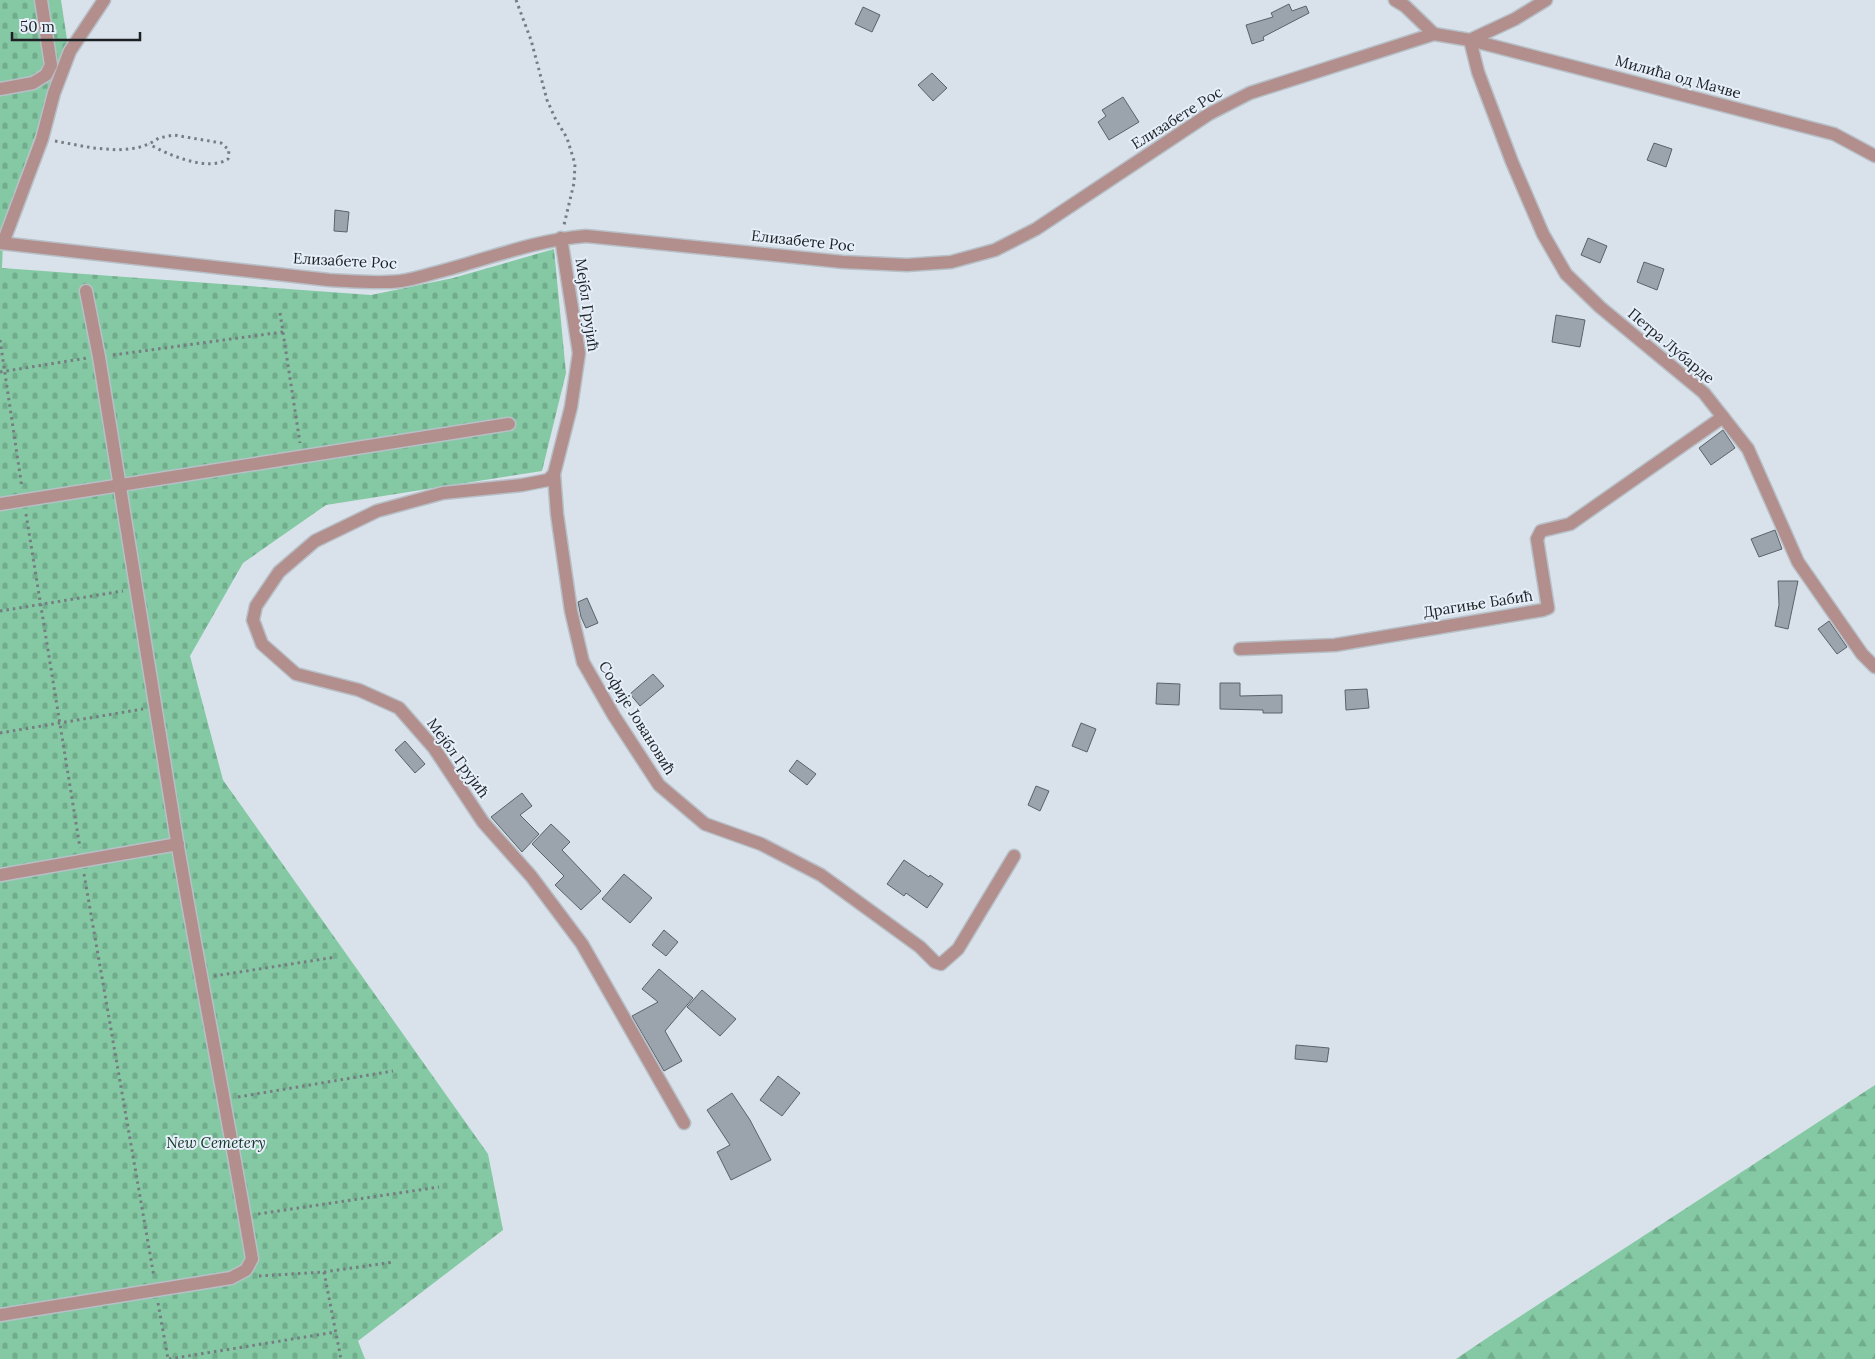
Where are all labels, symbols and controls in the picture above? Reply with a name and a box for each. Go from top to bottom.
scale bar [12,10,140,42]
text: 50 m [20,17,55,36]
street label: Милића од Мачве [1613,51,1743,102]
street label: Елизабете Рос [1128,82,1226,153]
street label: Елизабете Рос [750,226,856,255]
street label: Елизабете Рос [293,248,397,273]
street label: Мејбл Грујић [572,257,603,353]
street label: Петра Лубарде [1624,304,1719,387]
street label: Драгиње Бабић [1422,585,1534,622]
street label: Софије Јовановић [595,657,680,778]
street label: Мејбл Грујић [423,714,494,801]
park label: New Cemetery [166,1133,266,1152]

